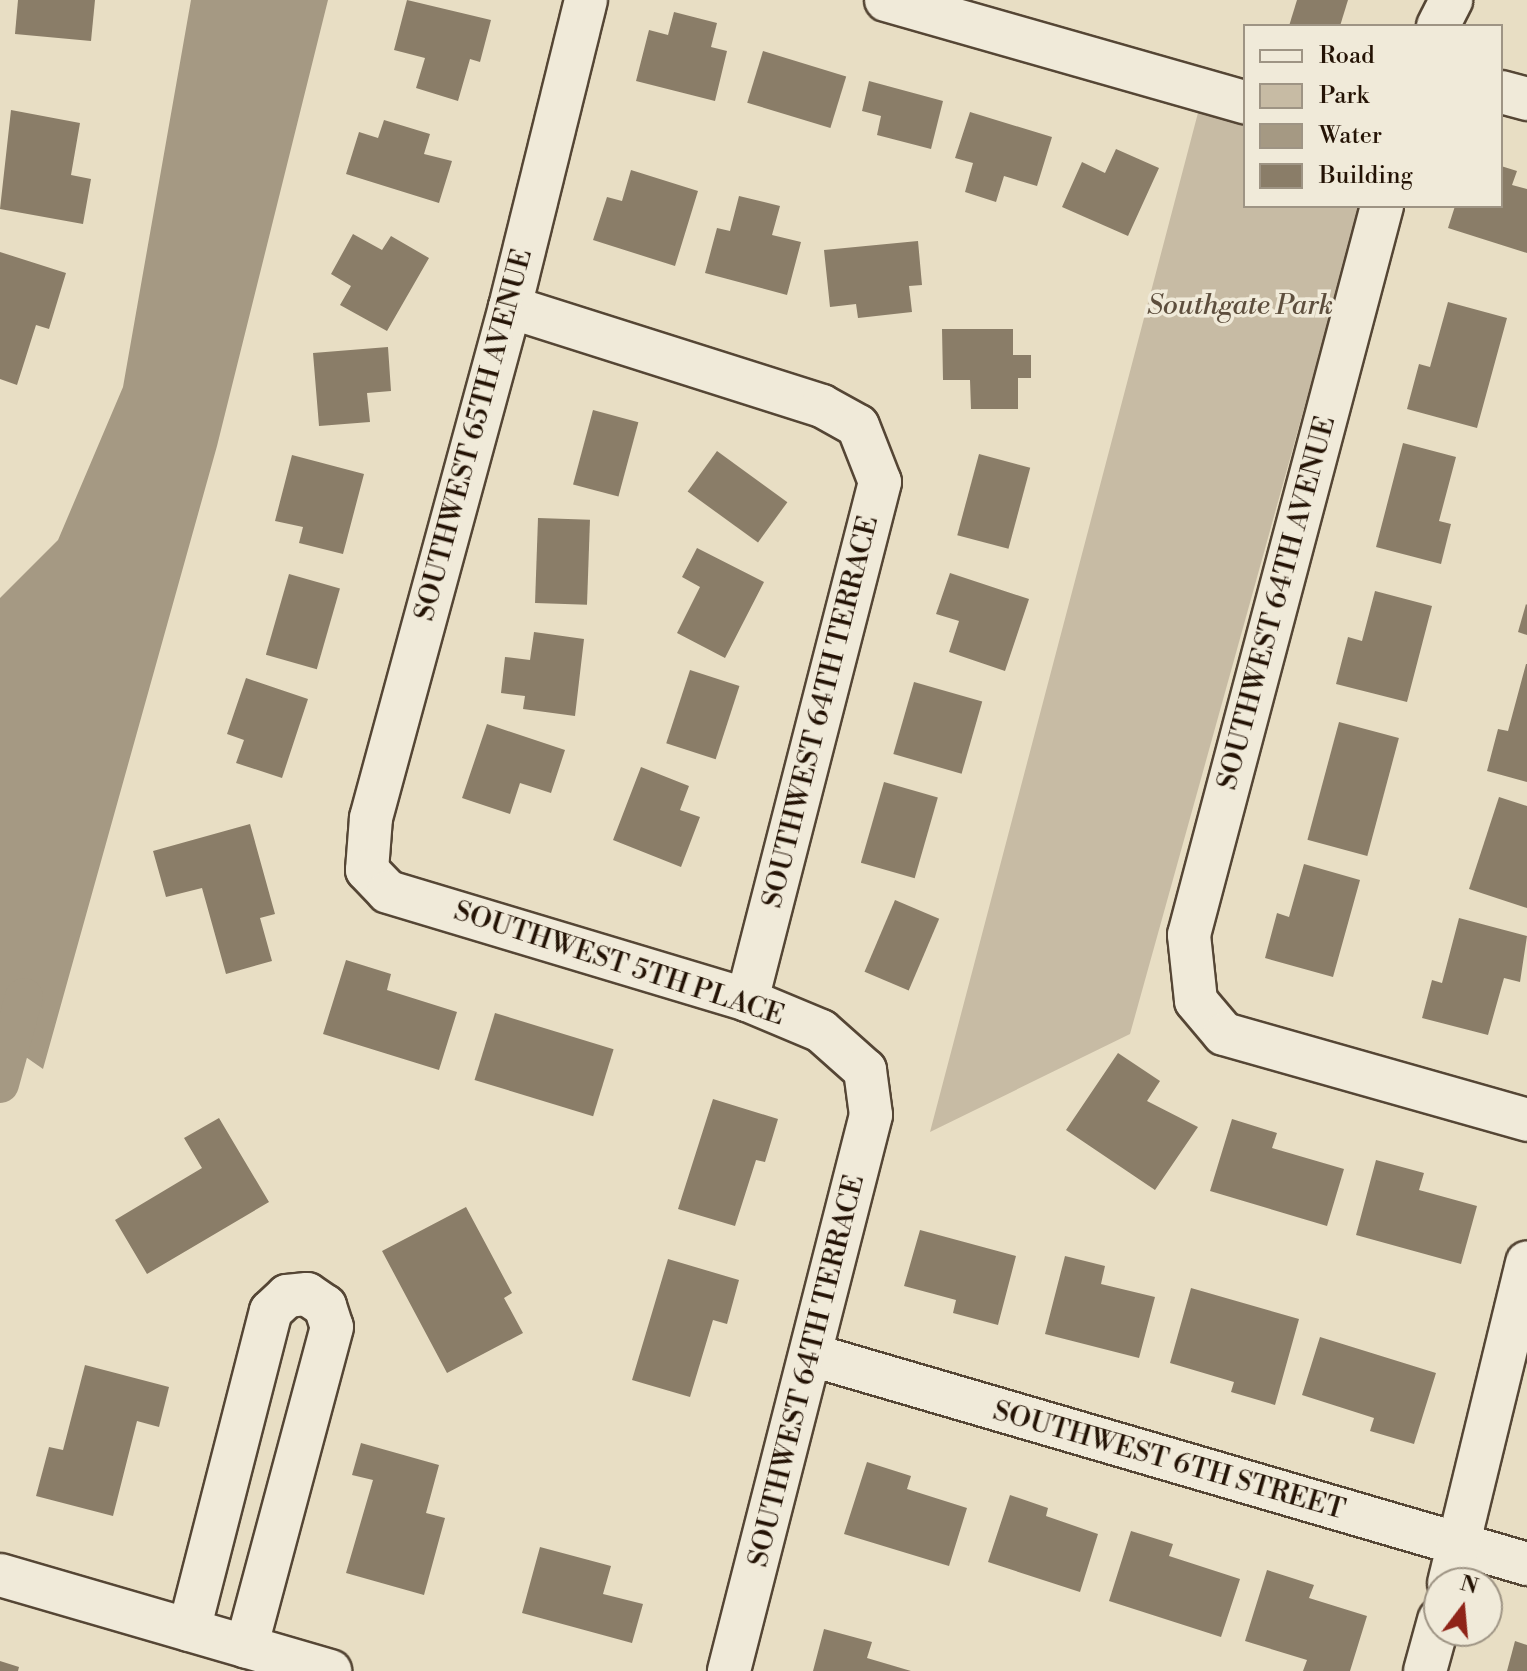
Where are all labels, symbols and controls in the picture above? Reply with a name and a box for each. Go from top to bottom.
legend [1243,24,1503,208]
text: Road [1319,41,1375,71]
text: Park [1319,81,1369,111]
text: Water [1319,121,1382,151]
text: Building [1319,161,1413,191]
street label: SOUTHWEST 65TH AVENUE [408,245,540,625]
park label: Southgate Park [1147,289,1333,323]
street label: SOUTHWEST 64TH AVENUE [1211,413,1343,793]
street label: SOUTHWEST 64TH TERRACE [756,513,886,911]
street label: SOUTHWEST 5TH PLACE [450,895,788,1033]
street label: SOUTHWEST 64TH TERRACE [742,1172,872,1570]
street label: SOUTHWEST 6TH STREET [989,1395,1349,1527]
north arrow [1423,1567,1503,1647]
text: N [1457,1570,1481,1601]

